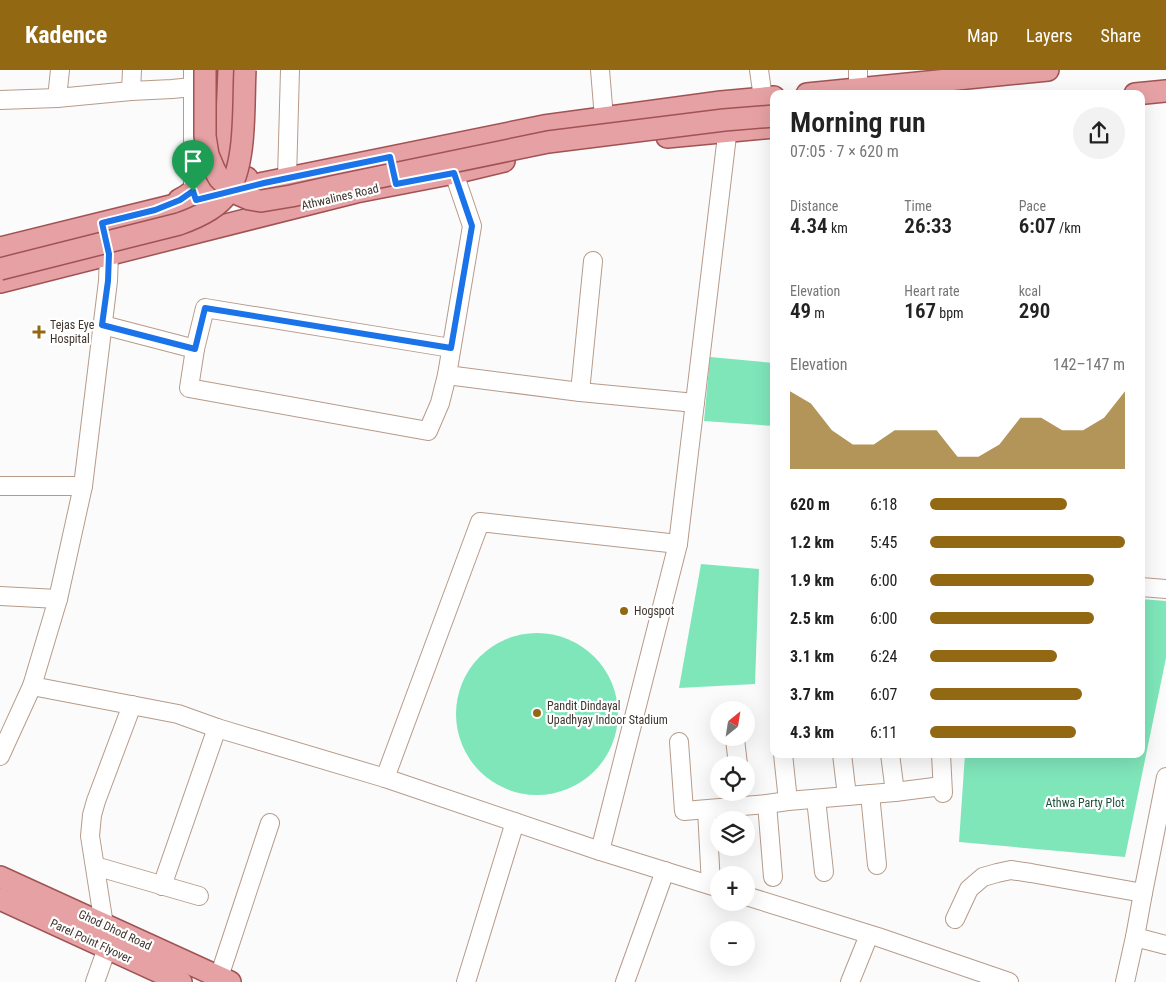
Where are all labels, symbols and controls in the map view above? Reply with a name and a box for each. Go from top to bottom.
text: Kadence [25,21,107,49]
text: Map [967,25,998,46]
text: Layers [1026,25,1073,46]
text: Share [1101,25,1141,46]
text: Morning run [790,106,926,139]
button: share [1073,107,1125,159]
pin [172,140,214,191]
text: 07:05 · 7 × 620 m [790,142,899,161]
icon: arrive [179,147,207,175]
street label: Athwalines Road [300,181,380,213]
text: Distance [790,198,838,214]
text: Time [904,198,932,214]
text: Pace [1019,198,1046,214]
text: 4.34 [790,214,828,238]
text: 26:33 [904,214,952,238]
text: 6:07 [1019,214,1056,238]
text: km [828,220,848,236]
text: /km [1056,220,1081,236]
text: Elevation [790,283,840,299]
text: Heart rate [904,283,960,299]
text: kcal [1019,283,1041,299]
text: 49 [790,299,811,323]
text: 167 [904,299,936,323]
text: 290 [1019,299,1050,323]
text: m [811,305,825,321]
text: bpm [936,305,964,321]
place label: Tejas Eye Hospital [50,318,95,346]
marker: Tejas Eye Hospital [32,325,46,339]
text: Elevation [790,355,848,374]
text: 142–147 m [1053,355,1125,374]
text: 620 m [790,495,830,514]
text: 6:18 [870,495,897,514]
text: 1.2 km [790,533,834,552]
text: 5:45 [870,533,897,552]
text: 1.9 km [790,571,834,590]
text: 6:00 [870,571,897,590]
place label: Hogspot [634,604,675,618]
marker: Hogspot [618,605,630,617]
text: 2.5 km [790,609,834,628]
text: 6:00 [870,609,897,628]
text: 3.1 km [790,647,834,666]
text: 6:24 [870,647,897,666]
text: 3.7 km [790,685,834,704]
text: 6:07 [870,685,897,704]
place label: Pandit Dindayal Upadhyay Indoor Stadium [547,699,668,727]
north arrow [710,701,755,746]
map controls [710,701,755,966]
marker: Pandit Dindayal Upadhyay Indoor Stadium [531,707,543,719]
text: 4.3 km [790,723,834,742]
text: 6:11 [870,723,897,742]
button: locate [710,756,755,801]
park label: Athwa Party Plot [1045,796,1125,810]
button: layers [710,811,755,856]
button: + [710,866,755,911]
street label: Ghod Dhod Road [76,907,154,953]
street label: Parel Point Flyover [48,916,134,966]
button: − [710,921,755,966]

